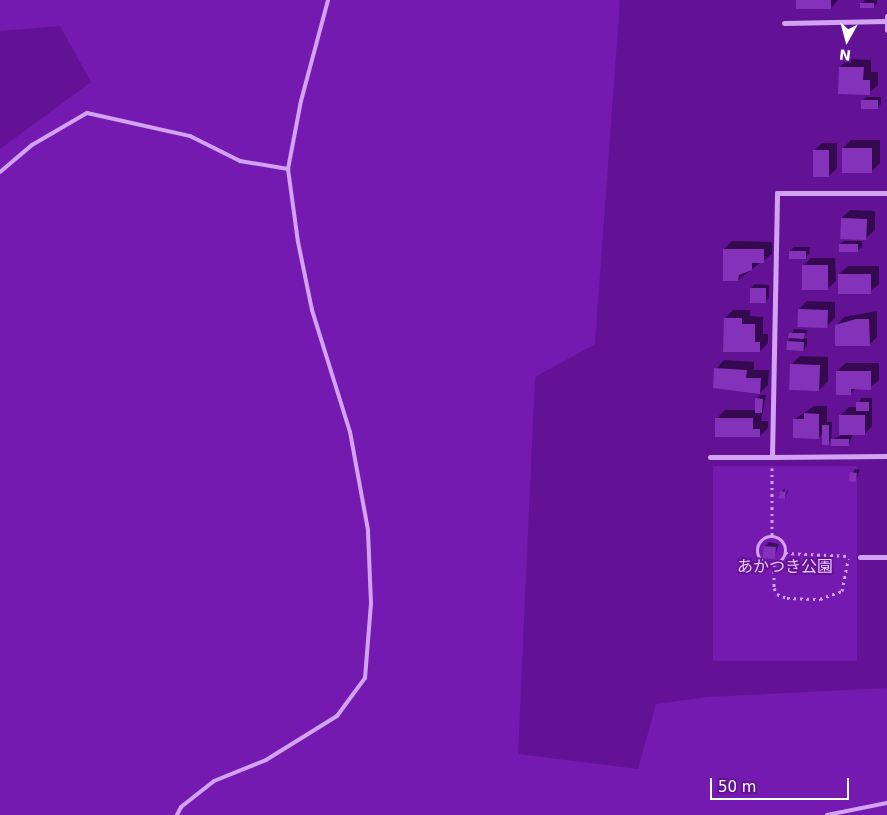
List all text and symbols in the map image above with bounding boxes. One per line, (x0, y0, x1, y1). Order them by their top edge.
north arrow (822, 15, 872, 65)
text: N (838, 46, 852, 64)
park label: あかつき公園 (737, 557, 833, 577)
scale bar (712, 768, 851, 800)
text: 50 m (718, 778, 756, 796)

